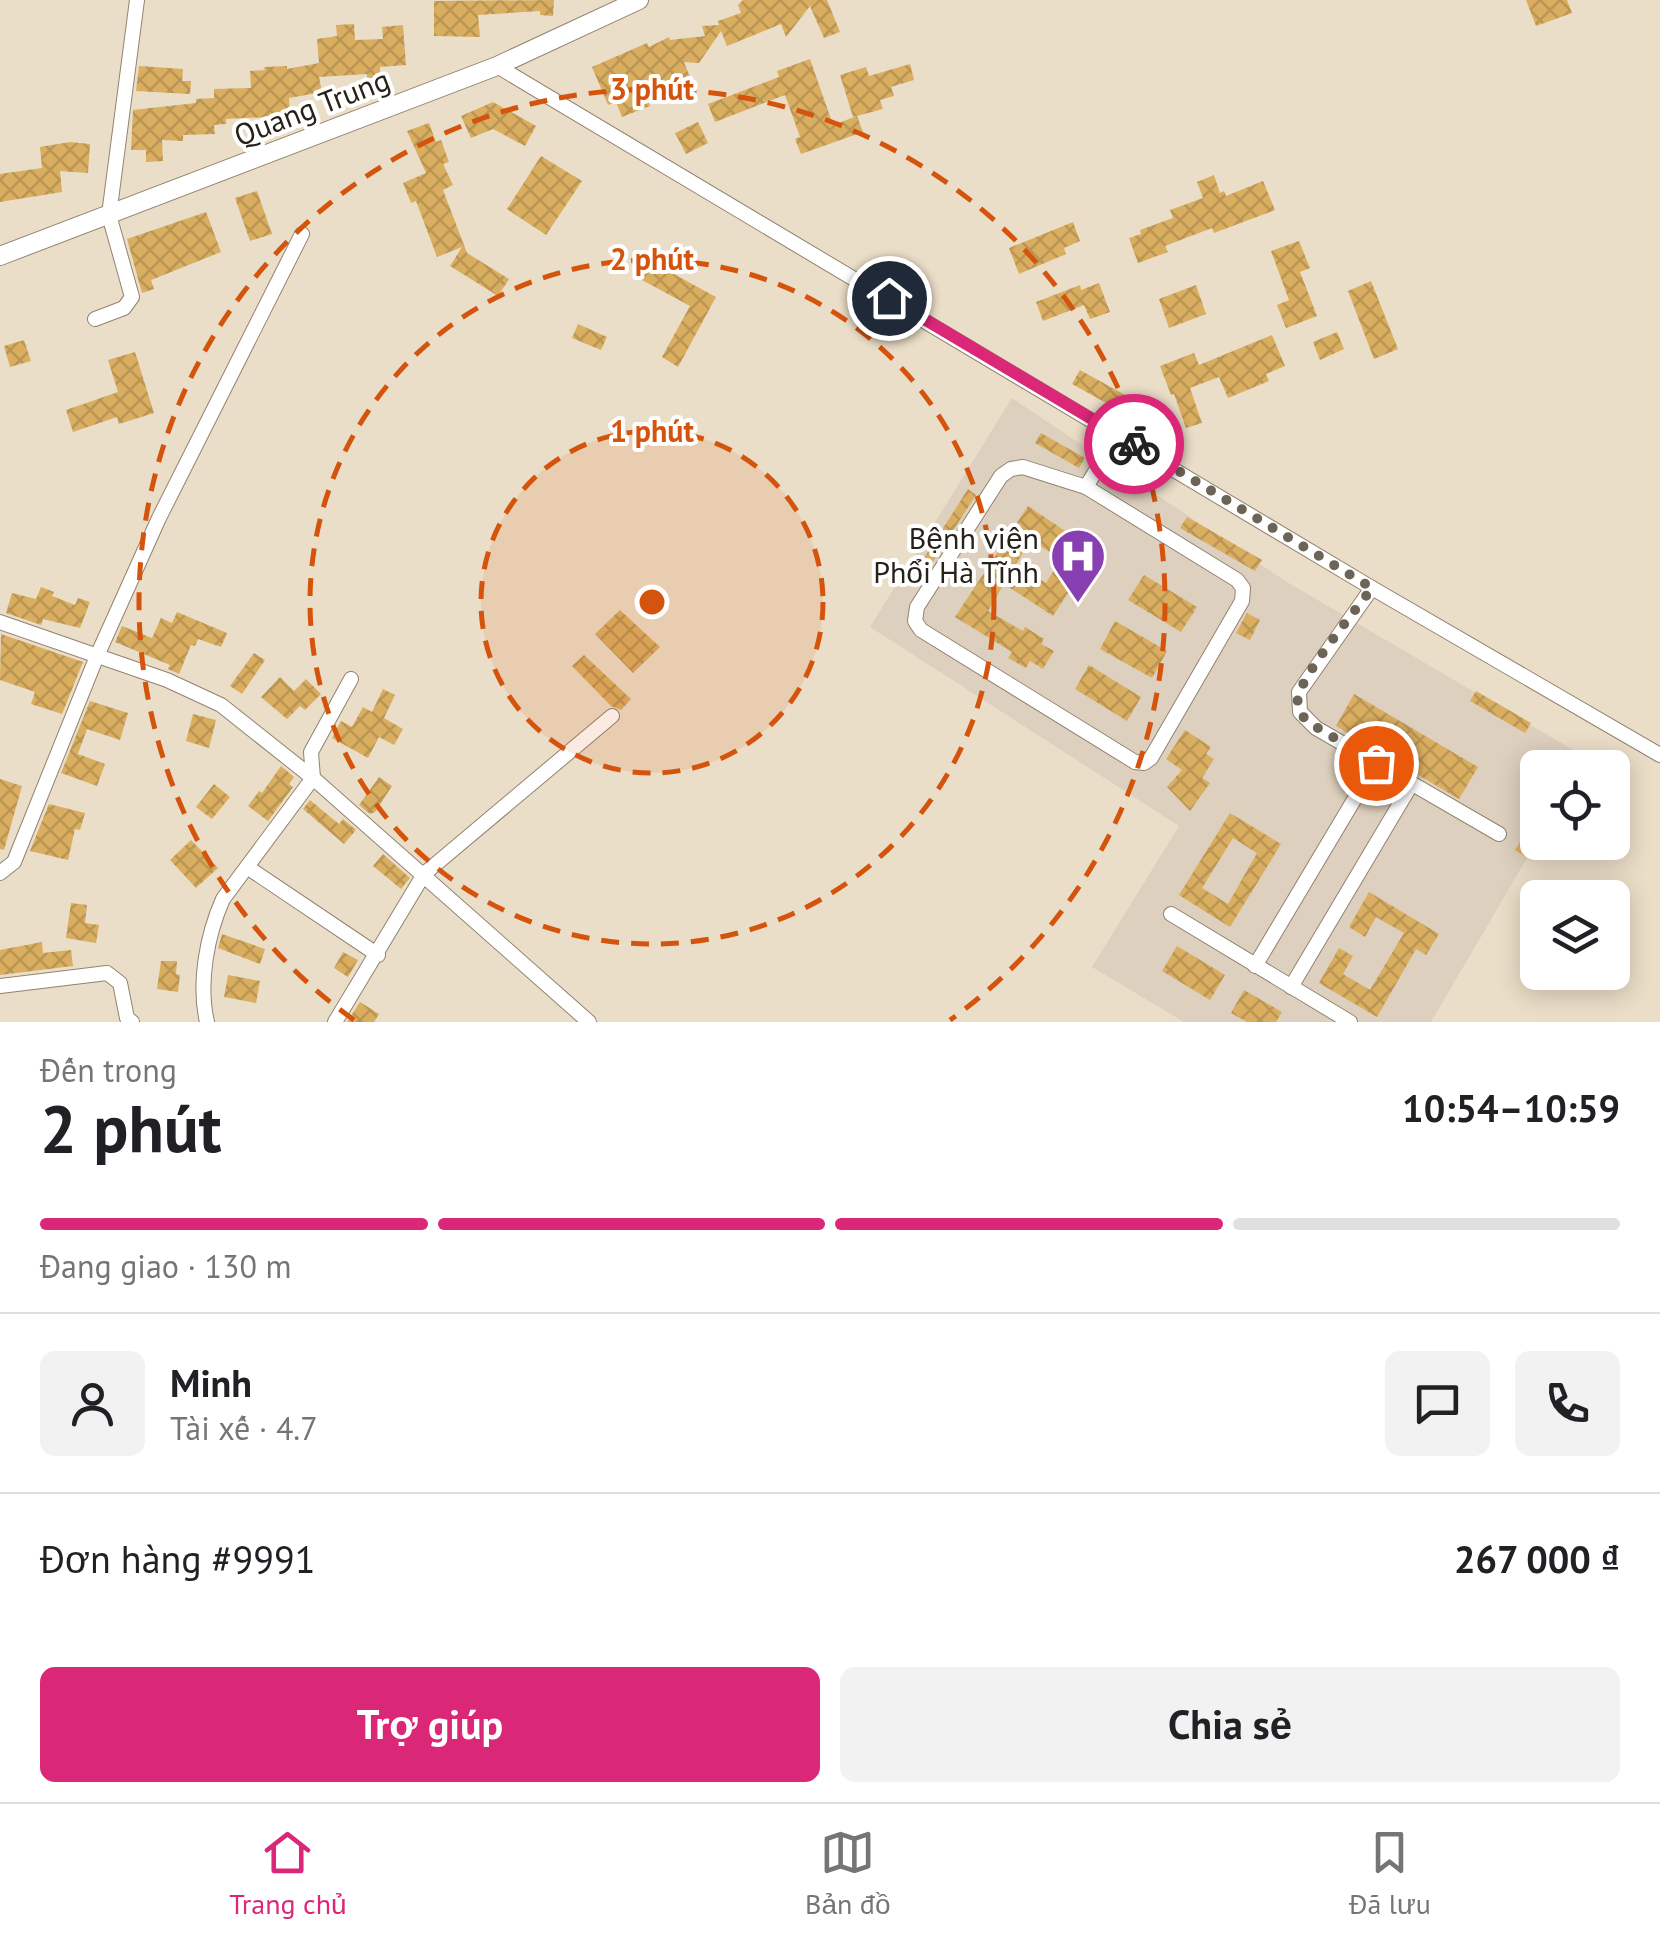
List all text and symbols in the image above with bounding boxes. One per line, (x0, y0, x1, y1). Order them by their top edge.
street label: Quang Trung (228, 59, 395, 154)
text: 3 phút (610, 69, 694, 108)
text: 2 phút (610, 239, 694, 278)
pin (847, 256, 932, 341)
icon: home (862, 271, 917, 326)
courier (1084, 394, 1184, 494)
text: 1 phút (610, 411, 694, 450)
icon: bike (1107, 417, 1162, 472)
place label: Bệnh viện Phổi Hà Tĩnh (873, 518, 1039, 591)
hospital icon: Bệnh viện Phổi Hà Tĩnh (1048, 526, 1108, 605)
centre of rings (634, 584, 670, 620)
pin (1334, 721, 1419, 806)
icon: bag (1349, 736, 1404, 791)
map controls (1520, 750, 1630, 990)
button: locate (1520, 750, 1630, 860)
button: layers (1520, 880, 1630, 990)
text: Đến trong (40, 1049, 177, 1091)
text: 10:54–10:59 (1402, 1083, 1620, 1132)
text: 2 phút (40, 1086, 221, 1170)
text: Đang giao · 130 m (40, 1245, 291, 1287)
button: person (40, 1351, 145, 1456)
button: chat (1385, 1351, 1490, 1456)
button: phone (1515, 1351, 1620, 1456)
text: Minh (170, 1358, 252, 1407)
text: Tài xế · 4.7 (170, 1407, 318, 1449)
text: Đơn hàng #9991 (40, 1534, 315, 1583)
text: 267 000 ₫ (1454, 1534, 1620, 1583)
button: Trợ giúp (40, 1667, 820, 1782)
button: Chia sẻ (840, 1667, 1620, 1782)
tab: Trang chủ (229, 1825, 347, 1922)
tab: Bản đồ (805, 1825, 890, 1922)
tab: Đã lưu (1349, 1825, 1431, 1922)

